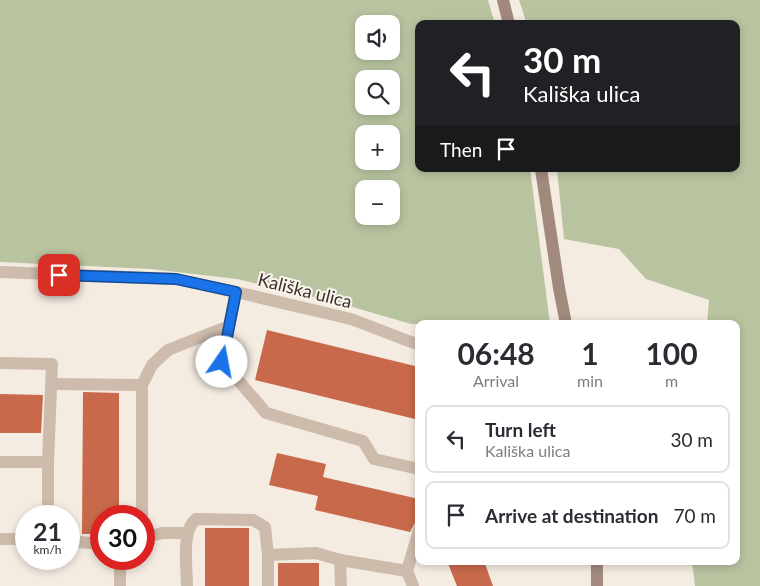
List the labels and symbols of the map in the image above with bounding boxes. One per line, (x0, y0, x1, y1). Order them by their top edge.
pin (38, 254, 80, 296)
street label: Kališka ulica (256, 268, 354, 312)
position arrow (195, 335, 247, 387)
speed limit sign: 30 (90, 505, 155, 570)

